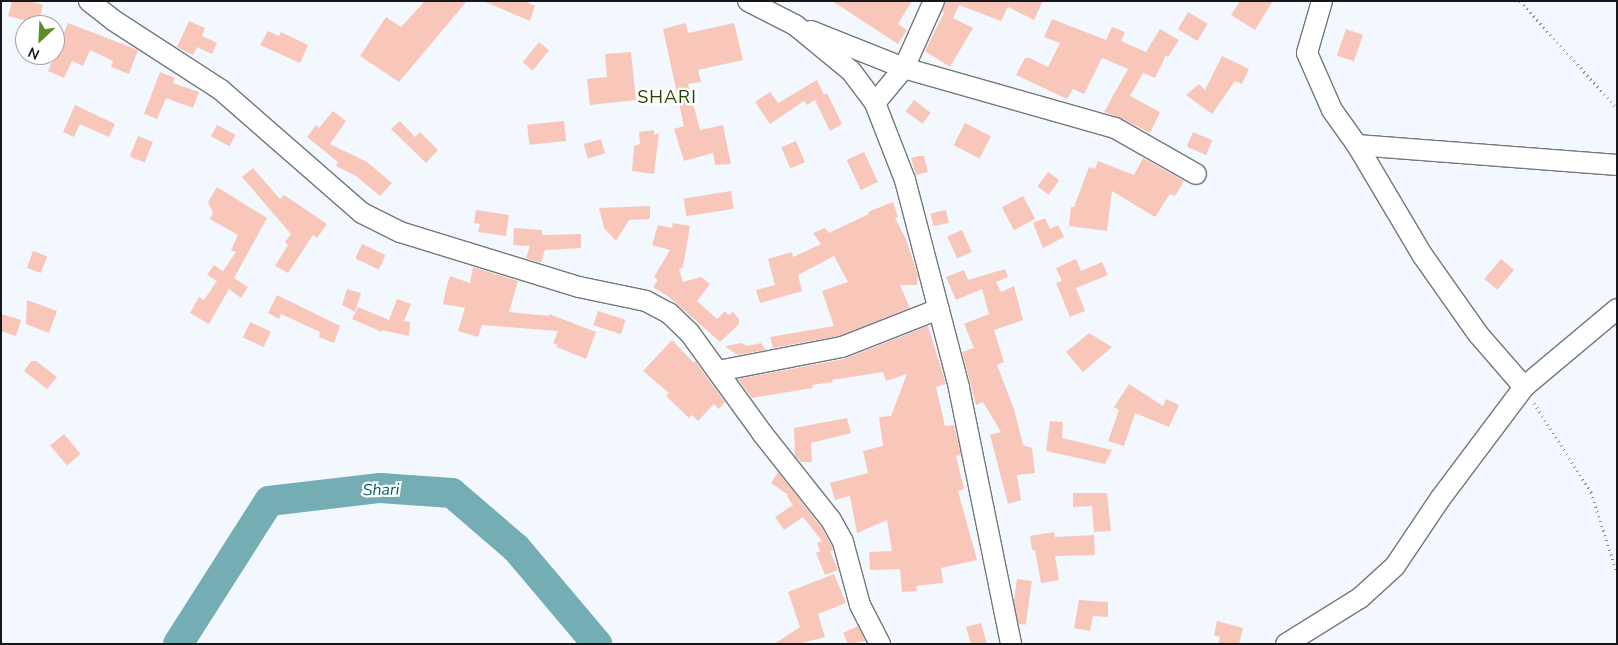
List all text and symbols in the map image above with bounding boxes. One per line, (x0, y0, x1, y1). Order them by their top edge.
north arrow (15, 15, 65, 65)
text: N (25, 42, 43, 64)
district label: SHARI (637, 86, 697, 108)
water label: Shari (362, 480, 400, 500)

